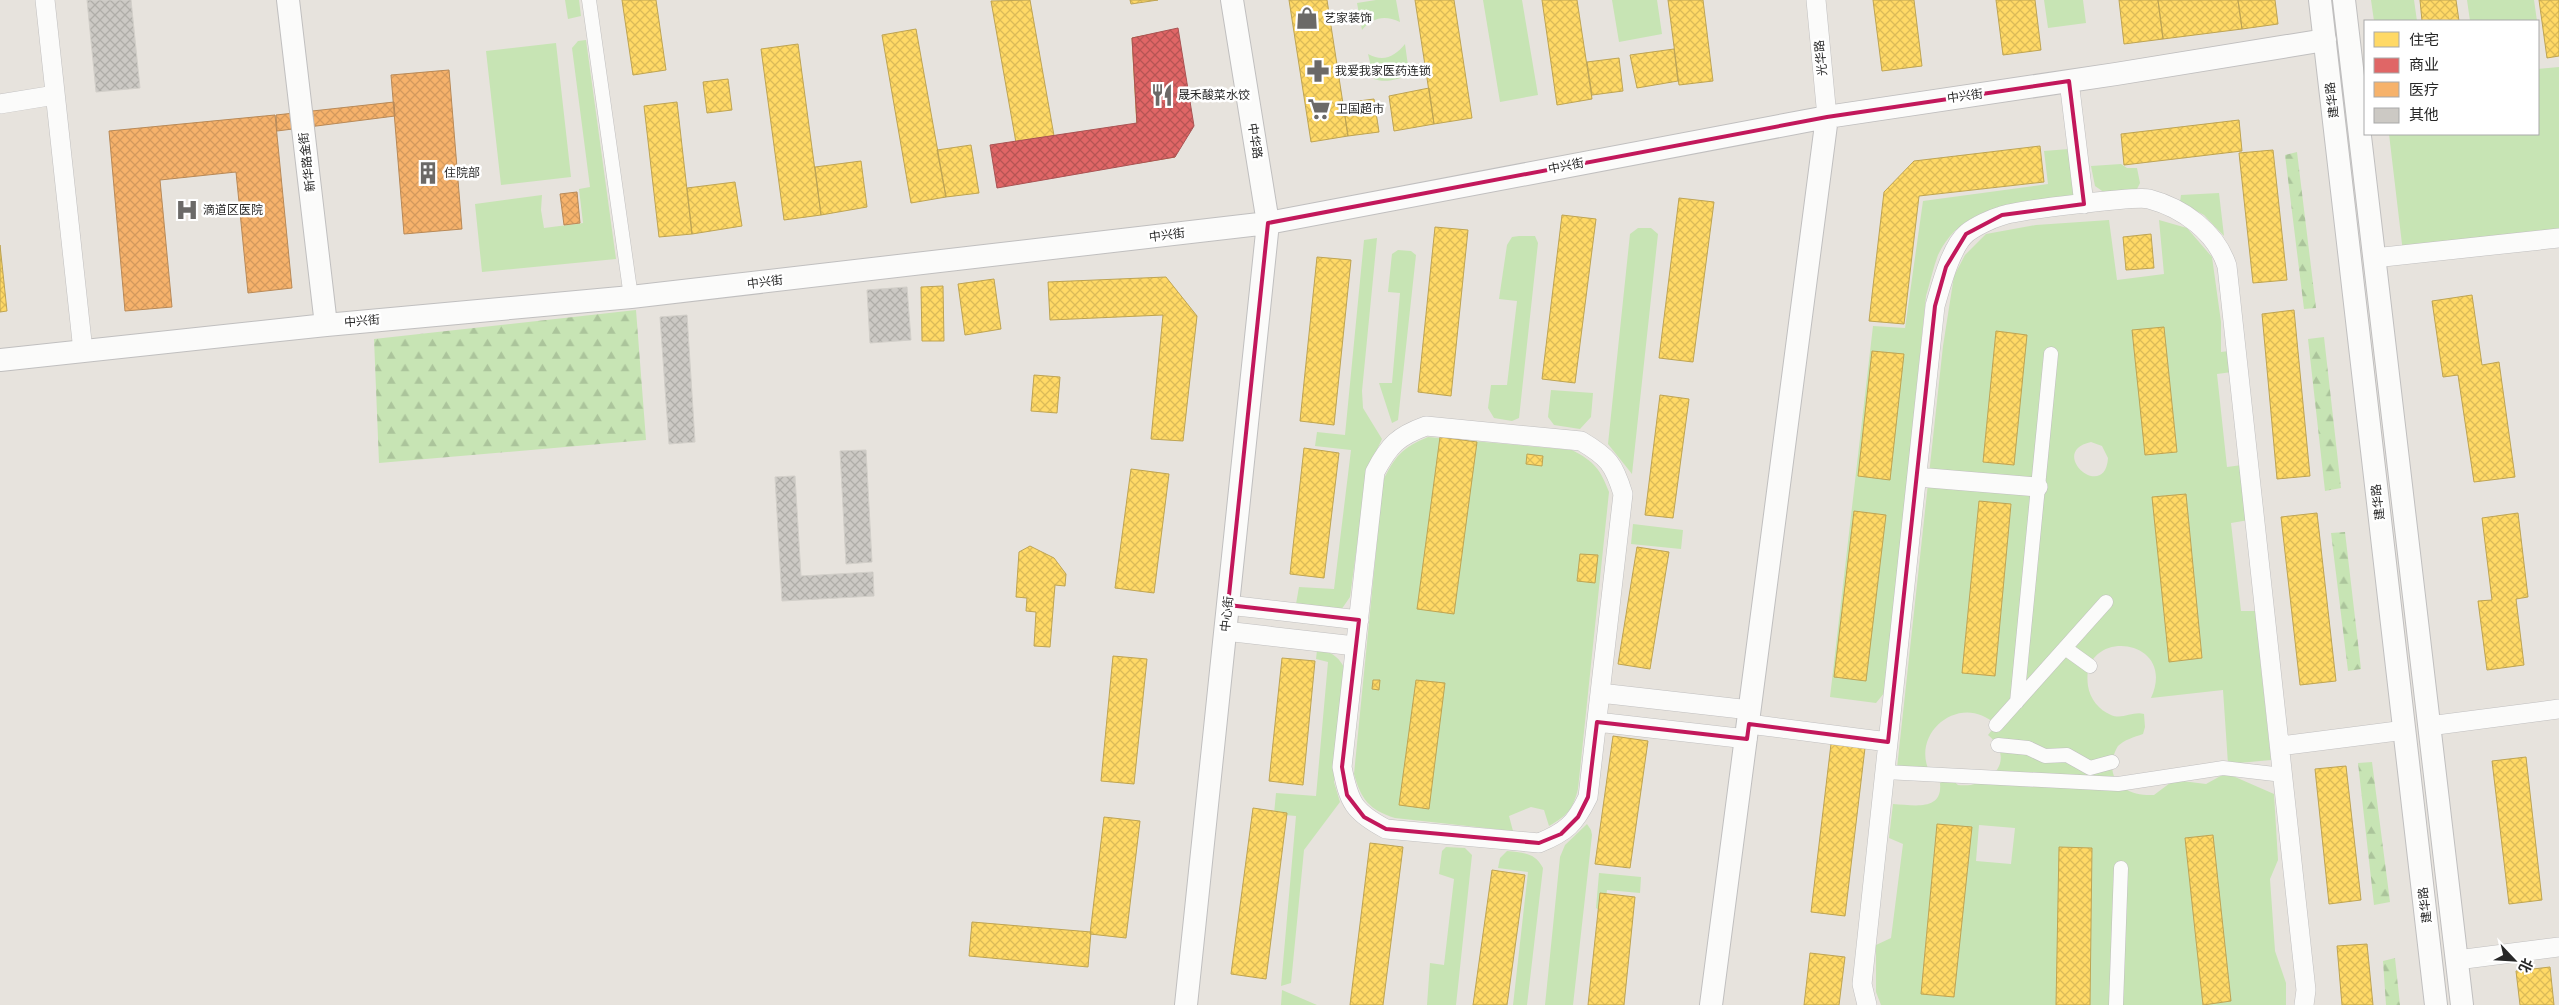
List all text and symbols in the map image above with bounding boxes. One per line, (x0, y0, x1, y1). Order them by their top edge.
shop icon: 艺家装饰 (1294, 5, 1320, 31)
place label: 艺家装饰 (1324, 11, 1372, 25)
legend (2364, 20, 2539, 135)
text: 住宅 (2409, 31, 2439, 48)
street label: 光华路 (1812, 39, 1830, 77)
text: 商业 (2409, 56, 2439, 73)
pharmacy icon: 我爱我家医药连锁 (1305, 58, 1331, 84)
place label: 我爱我家医药连锁 (1335, 64, 1431, 78)
street label: 建华路 (2323, 81, 2341, 119)
text: 医疗 (2409, 81, 2439, 98)
restaurant icon: 晟禾酸菜水饺 (1149, 82, 1175, 108)
street label: 中兴街 (1946, 87, 1984, 105)
place label: 晟禾酸菜水饺 (1178, 88, 1250, 102)
supermarket icon: 卫国超市 (1306, 96, 1332, 122)
place label: 卫国超市 (1336, 102, 1384, 116)
text: 其他 (2409, 106, 2439, 123)
street label: 中华路 (1245, 122, 1265, 160)
street label: 新华路金街 (296, 131, 318, 193)
street label: 中兴街 (1547, 156, 1585, 176)
building icon: 住院部 (415, 160, 441, 186)
place label: 住院部 (444, 166, 480, 180)
hospital icon: 滴道区医院 (174, 197, 200, 223)
place label: 滴道区医院 (203, 203, 263, 217)
street label: 中兴街 (1148, 226, 1186, 244)
street label: 中兴街 (746, 273, 784, 291)
street label: 中兴街 (343, 312, 381, 330)
street label: 建华路 (2369, 483, 2387, 521)
street label: 中心街 (1218, 595, 1236, 633)
street label: 建华路 (2416, 886, 2434, 924)
north arrow (2489, 935, 2539, 985)
text: 北 (2516, 956, 2536, 975)

